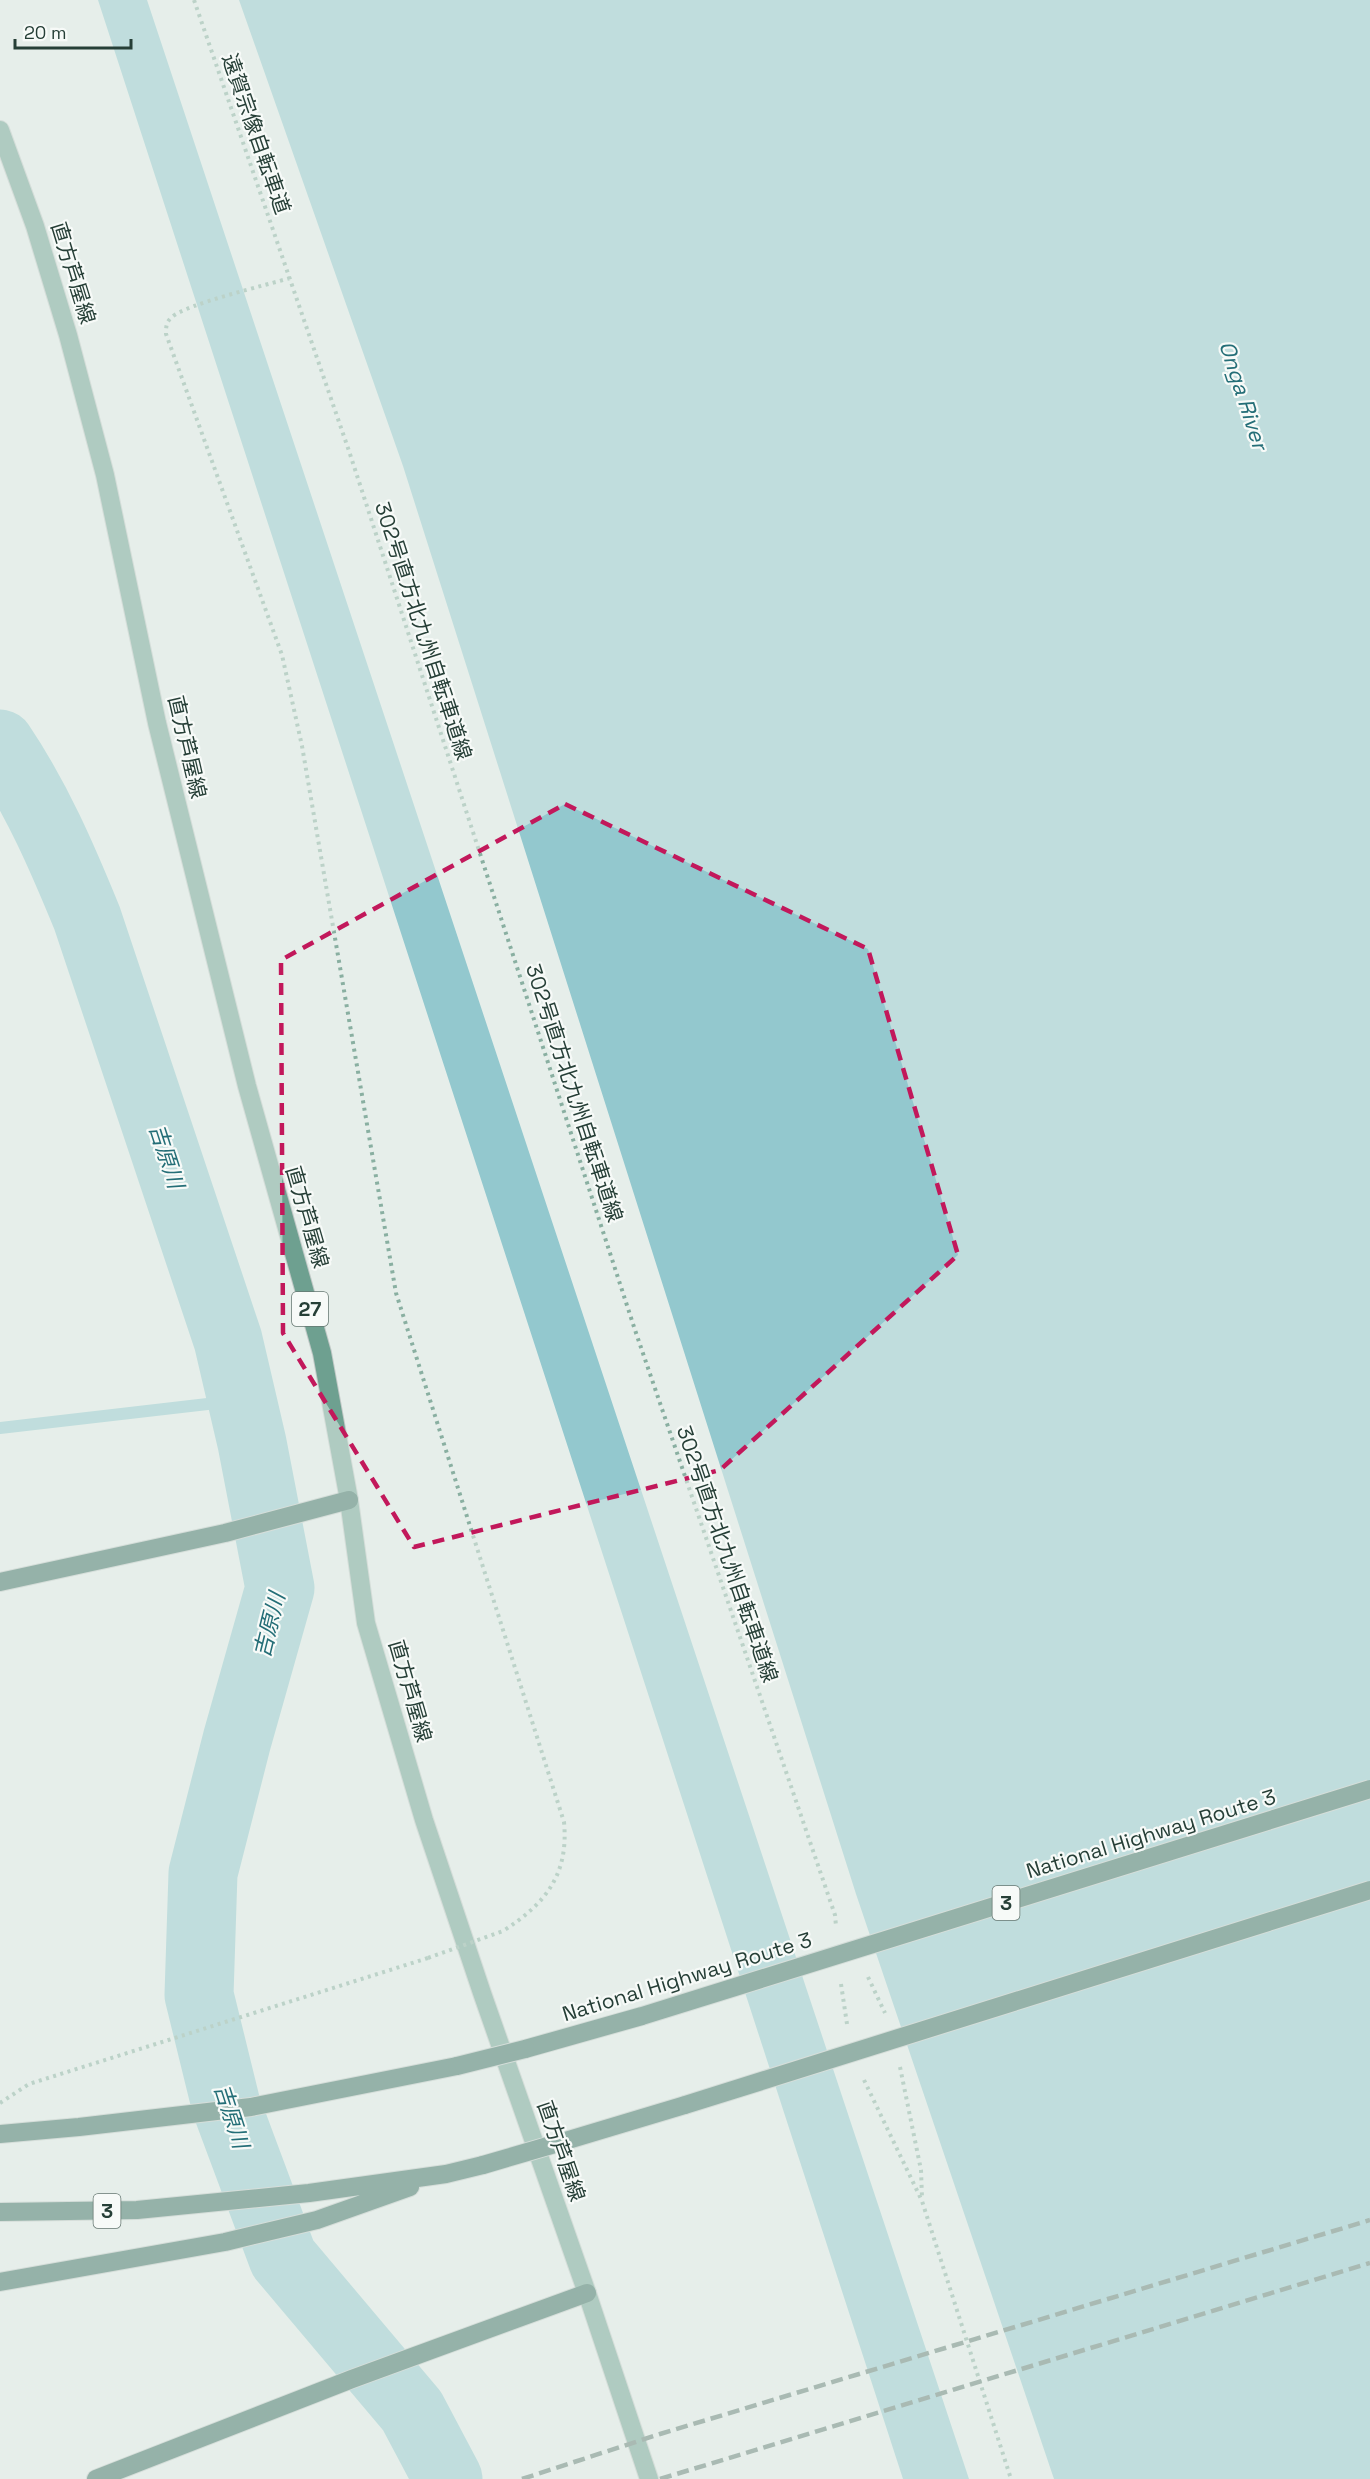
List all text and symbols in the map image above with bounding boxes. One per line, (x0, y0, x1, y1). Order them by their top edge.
scale bar (15, 12, 130, 50)
text: 20 m (24, 21, 67, 44)
street label: 遠賀宗像自転車道 (216, 50, 297, 218)
street label: 直方芦屋線 (45, 219, 102, 327)
water label: Onga River (1213, 337, 1276, 455)
street label: 302号直方北九州自転車道線 (369, 498, 478, 763)
street label: 直方芦屋線 (163, 693, 212, 801)
street label: 302号直方北九州自転車道線 (520, 960, 629, 1225)
water label: 吉原川 (143, 1120, 191, 1194)
street label: 直方芦屋線 (280, 1163, 335, 1271)
road number: 27 (292, 1292, 328, 1326)
street label: 302号直方北九州自転車道線 (671, 1422, 784, 1686)
water label: 吉原川 (247, 1588, 291, 1660)
street label: 直方芦屋線 (383, 1637, 438, 1745)
street label: National Highway Route 3 (1023, 1783, 1279, 1884)
road number: 3 (992, 1886, 1020, 1920)
street label: National Highway Route 3 (559, 1926, 815, 2027)
water label: 吉原川 (208, 2080, 256, 2154)
street label: 直方芦屋線 (532, 2097, 591, 2205)
road number: 3 (94, 2194, 120, 2228)

